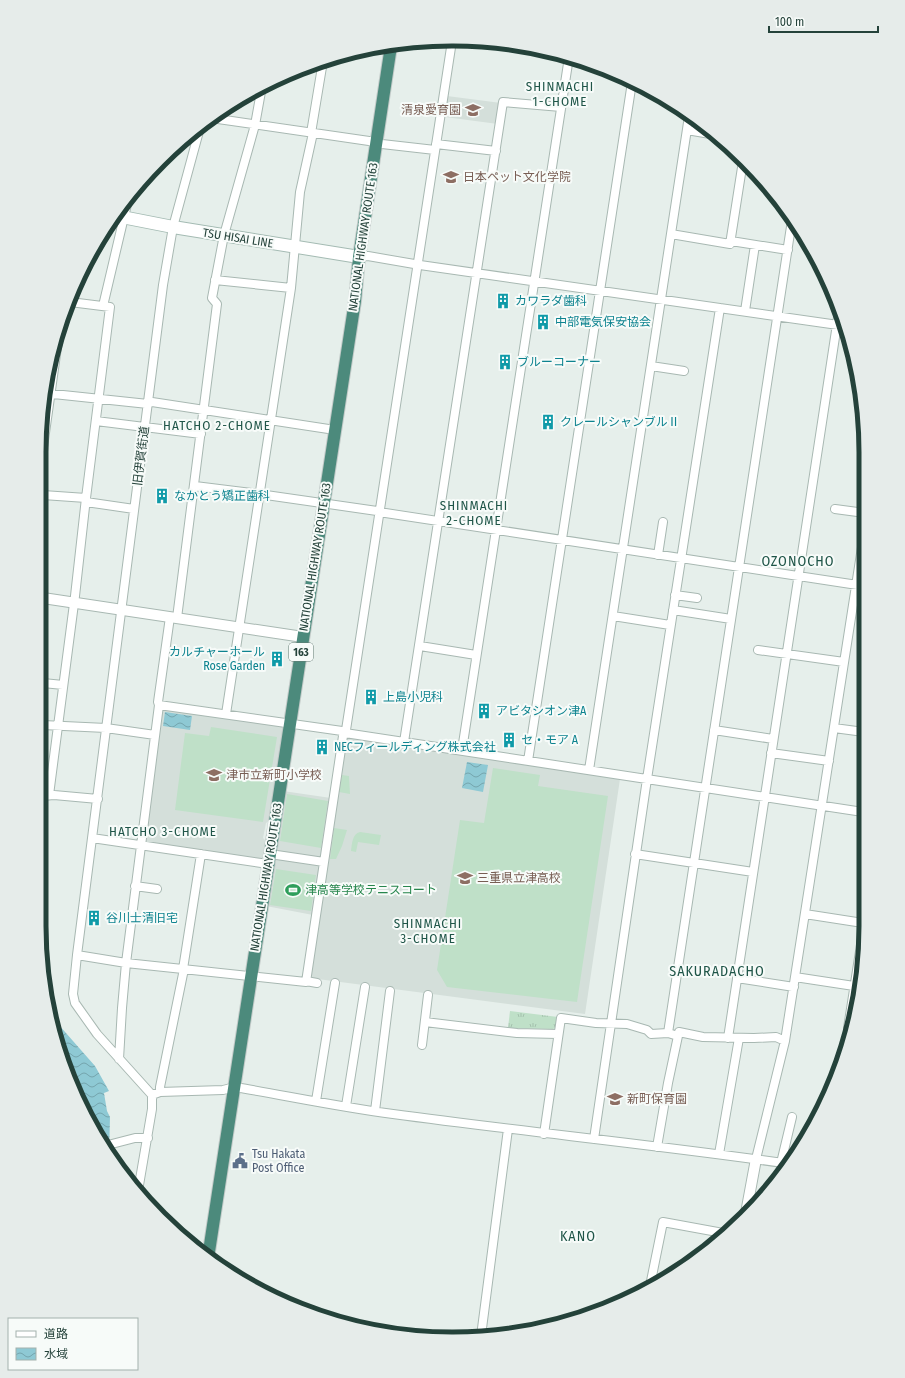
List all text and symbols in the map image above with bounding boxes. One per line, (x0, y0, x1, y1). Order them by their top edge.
scale bar (769, 8, 878, 34)
text: 100 m (775, 15, 804, 29)
district label: SHINMACHI 1-CHOME (526, 79, 594, 109)
school or university icon: 清泉愛育園 (464, 101, 482, 119)
place label: 清泉愛育園 (401, 103, 461, 117)
street label: NATIONAL HIGHWAY ROUTE 163 (346, 162, 380, 312)
school or university icon: 日本ペット文化学院 (442, 168, 460, 186)
place label: 日本ペット文化学院 (463, 170, 571, 184)
street label: TSU HISAI LINE (202, 226, 275, 251)
building icon: カワラダ歯科 (494, 292, 512, 310)
place label: カワラダ歯科 (515, 294, 587, 308)
building icon: 中部電気保安協会 (534, 313, 552, 331)
place label: 中部電気保安協会 (555, 315, 651, 329)
building icon: ブルーコーナー (496, 353, 514, 371)
place label: ブルーコーナー (517, 355, 601, 369)
building icon: クレールシャンブルⅡ (539, 413, 557, 431)
place label: クレールシャンブルⅡ (560, 415, 680, 429)
district label: HATCHO 2-CHOME (163, 418, 271, 433)
street label: 旧伊賀街道 (130, 425, 152, 487)
street label: NATIONAL HIGHWAY ROUTE 163 (296, 482, 334, 632)
building icon: なかとう矯正歯科 (153, 487, 171, 505)
place label: なかとう矯正歯科 (174, 489, 270, 503)
district label: SHINMACHI 2-CHOME (440, 498, 508, 528)
district label: OZONOCHO (761, 553, 835, 570)
road number: 163 (289, 643, 313, 661)
place label: カルチャーホール Rose Garden (169, 645, 265, 673)
building icon: カルチャーホール Rose Garden (268, 650, 286, 668)
building icon: 上島小児科 (362, 688, 380, 706)
place label: 上島小児科 (383, 690, 443, 704)
building icon: アビタシオン津A (475, 702, 493, 720)
place label: アビタシオン津A (496, 704, 587, 718)
building icon: セ・モア A (500, 731, 518, 749)
place label: セ・モア A (521, 733, 579, 747)
building icon: NECフィールディング株式会社 (313, 738, 331, 756)
place label: NECフィールディング株式会社 (334, 740, 496, 754)
school or university icon: 津市立新町小学校 (205, 766, 223, 784)
place label: 津市立新町小学校 (226, 768, 322, 782)
street label: NATIONAL HIGHWAY ROUTE 163 (247, 802, 285, 952)
district label: HATCHO 3-CHOME (109, 824, 217, 839)
school or university icon: 三重県立津高校 (456, 869, 474, 887)
place label: 三重県立津高校 (477, 871, 561, 885)
sports icon: 津高等学校テニスコート (284, 881, 302, 899)
place label: 津高等学校テニスコート (305, 883, 437, 897)
building icon: 谷川士清旧宅 (85, 909, 103, 927)
place label: 谷川士清旧宅 (106, 911, 178, 925)
district label: SHINMACHI 3-CHOME (394, 916, 462, 946)
district label: SAKURADACHO (669, 963, 765, 980)
school or university icon: 新町保育園 (606, 1090, 624, 1108)
place label: 新町保育園 (627, 1092, 687, 1106)
place label: Tsu Hakata Post Office (252, 1147, 305, 1175)
public building icon: Tsu Hakata Post Office (231, 1152, 249, 1170)
district label: KANO (560, 1228, 596, 1245)
legend (8, 1318, 138, 1370)
text: 道路 (44, 1327, 68, 1341)
text: 水域 (44, 1347, 68, 1361)

